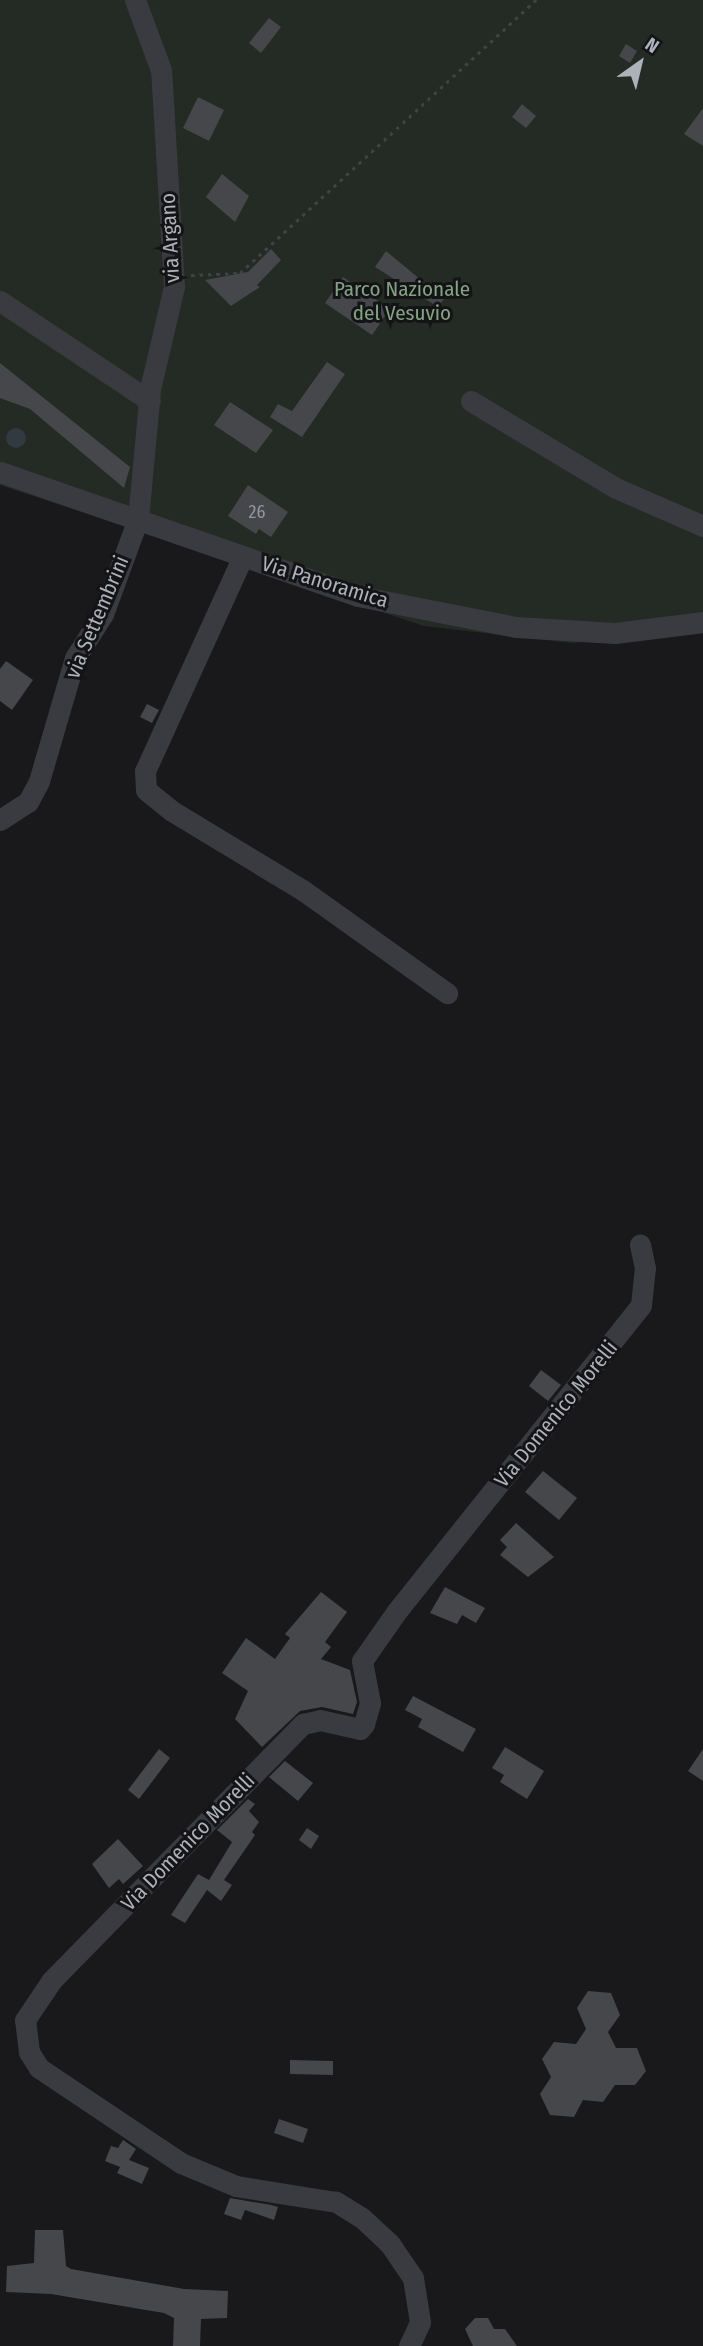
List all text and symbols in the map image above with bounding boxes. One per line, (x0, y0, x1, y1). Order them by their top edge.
north arrow (605, 28, 675, 98)
text: N (641, 32, 663, 58)
street label: via Argano (155, 192, 185, 284)
park label: Parco Nazionale del Vesuvio (334, 276, 470, 326)
house number: 26 (249, 501, 265, 523)
street label: Via Panoramica (259, 551, 391, 613)
street label: via Settembrini (60, 552, 134, 682)
street label: Via Domenico Morelli (489, 1336, 623, 1492)
street label: Via Domenico Morelli (116, 1768, 260, 1916)

